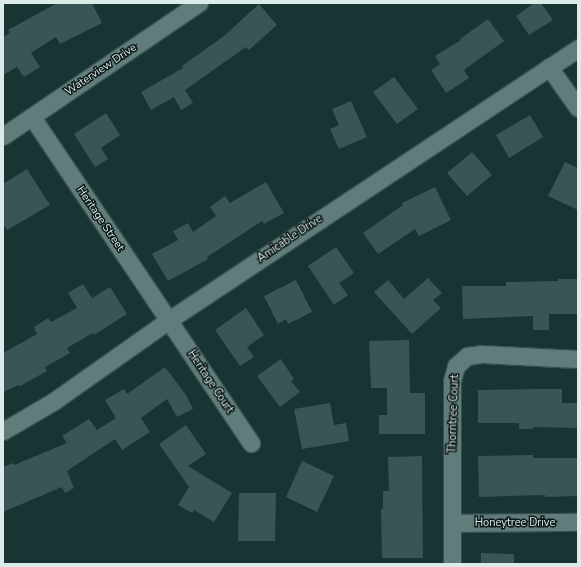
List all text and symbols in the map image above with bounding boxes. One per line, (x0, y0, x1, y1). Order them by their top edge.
street label: Waterview Drive (63, 41, 139, 99)
street label: Heritage Street (73, 184, 127, 254)
street label: Amicable Drive (255, 212, 325, 266)
street label: Heritage Court (184, 348, 236, 416)
street label: Thorntree Court (446, 374, 462, 454)
street label: Honeytree Drive (475, 516, 555, 530)

